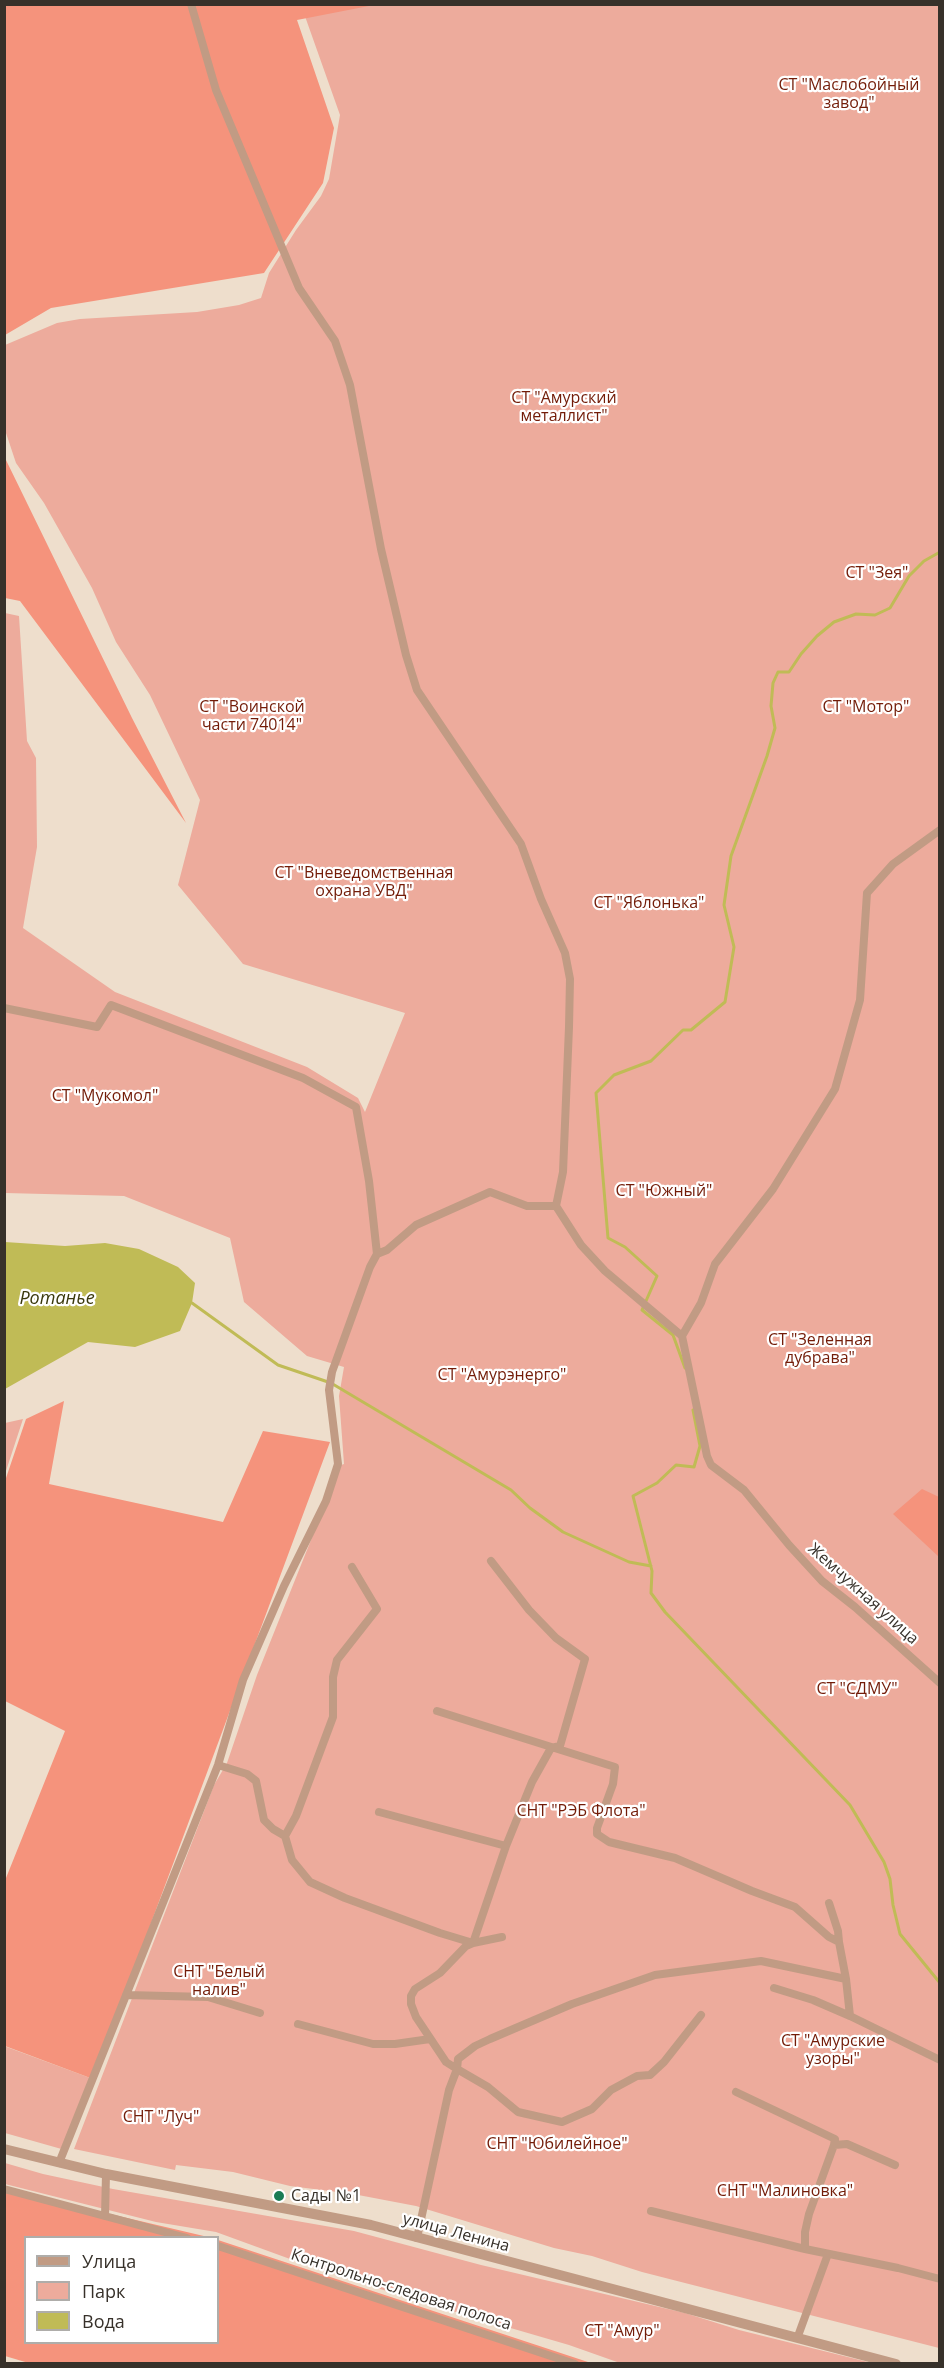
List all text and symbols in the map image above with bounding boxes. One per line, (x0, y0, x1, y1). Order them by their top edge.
park label: СТ "Маслобойный завод" (778, 75, 920, 113)
park label: СТ "Амурский металлист" (511, 388, 617, 426)
park label: СТ "Зея" (846, 563, 908, 583)
park label: СТ "Воинской части 74014" (199, 697, 305, 735)
park label: СТ "Мотор" (823, 697, 909, 717)
park label: СТ "Вневедомственная охрана УВД" (275, 863, 453, 901)
park label: СТ "Яблонька" (594, 893, 704, 913)
park label: СТ "Мукомол" (52, 1086, 158, 1106)
park label: СТ "Южный" (616, 1181, 712, 1201)
water label: Ротанье (19, 1288, 95, 1310)
park label: СТ "Зеленная дубрава" (768, 1330, 872, 1368)
park label: СТ "Амурэнерго" (438, 1365, 566, 1385)
street label: Жемчужная улица (804, 1539, 922, 1649)
park label: СТ "СДМУ" (816, 1679, 898, 1699)
park label: СНТ "РЭБ Флота" (516, 1801, 646, 1821)
park label: СНТ "Белый налив" (173, 1962, 265, 2000)
park label: СТ "Амурские узоры" (781, 2031, 885, 2069)
park label: СНТ "Луч" (123, 2107, 199, 2127)
park label: СНТ "Юбилейное" (486, 2134, 628, 2154)
park label: СНТ "Малиновка" (717, 2181, 853, 2201)
place label: Сады №1 (291, 2186, 361, 2206)
marker: Сады №1 (272, 2189, 286, 2203)
street label: улица Ленина (400, 2209, 512, 2257)
legend (24, 2236, 219, 2344)
street label: Контрольно-следовая полоса (288, 2245, 514, 2335)
text: Улица (82, 2249, 136, 2273)
text: Парк (82, 2279, 125, 2303)
text: Вода (82, 2309, 125, 2333)
park label: СТ "Амур" (584, 2321, 660, 2341)

